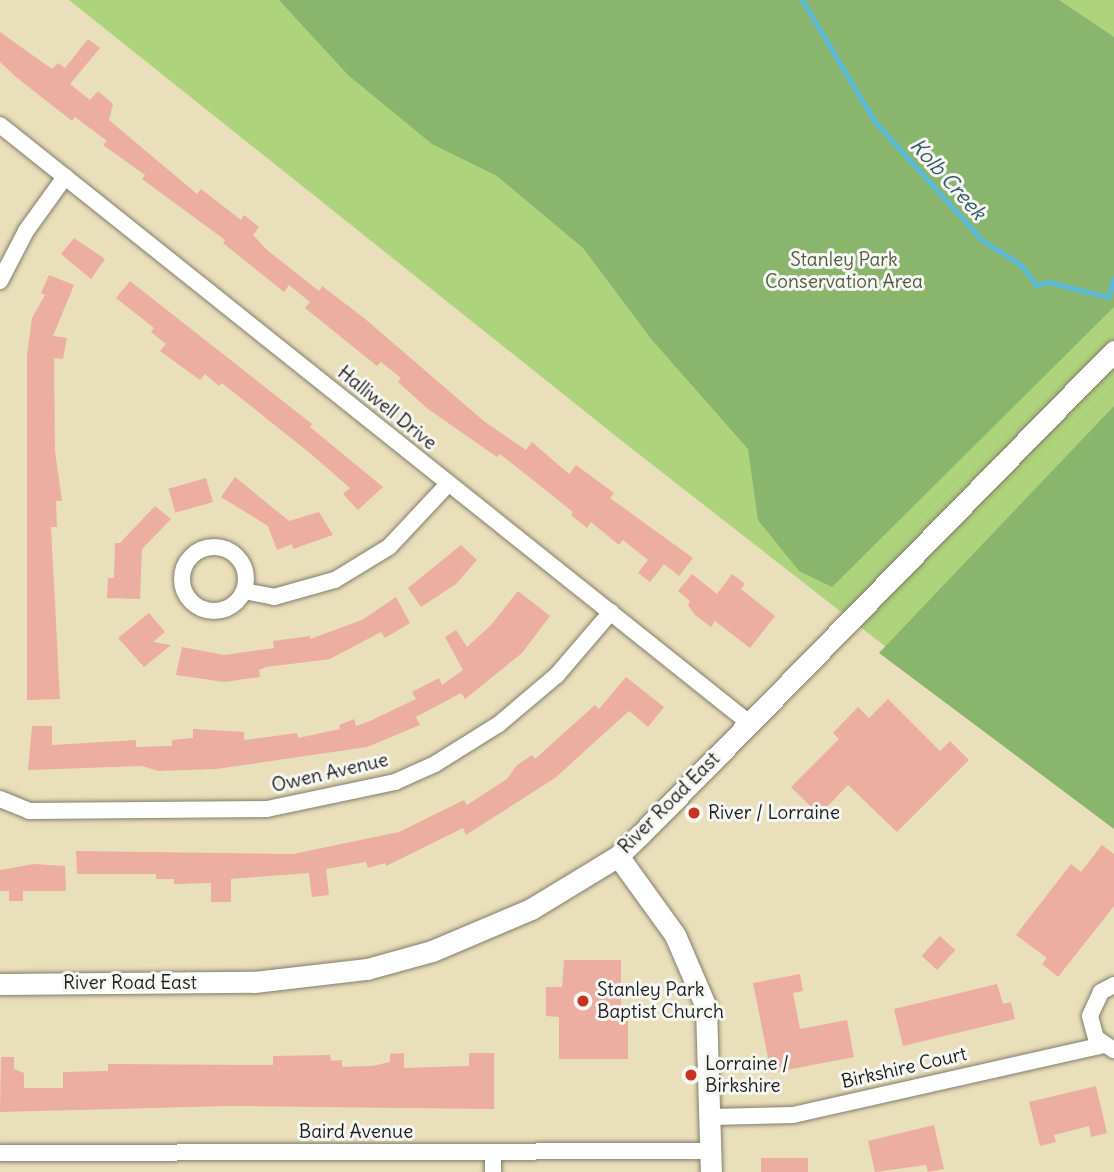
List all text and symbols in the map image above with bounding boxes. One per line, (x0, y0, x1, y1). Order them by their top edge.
water label: Kolb Creek (905, 133, 991, 225)
park label: Stanley Park Conservation Area (765, 249, 923, 293)
street label: Halliwell Drive (333, 361, 441, 455)
street label: Owen Avenue (269, 748, 391, 798)
street label: River Road East (614, 748, 724, 858)
place label: River / Lorraine (708, 802, 840, 824)
marker: River / Lorraine (686, 805, 702, 821)
street label: River Road East (63, 972, 197, 994)
place label: Stanley Park Baptist Church (597, 979, 724, 1023)
marker: Stanley Park Baptist Church (575, 993, 591, 1009)
street label: Birkshire Court (839, 1042, 969, 1094)
place label: Lorraine / Birkshire (705, 1053, 789, 1097)
marker: Lorraine / Birkshire (683, 1067, 699, 1083)
street label: Baird Avenue (299, 1121, 413, 1143)

